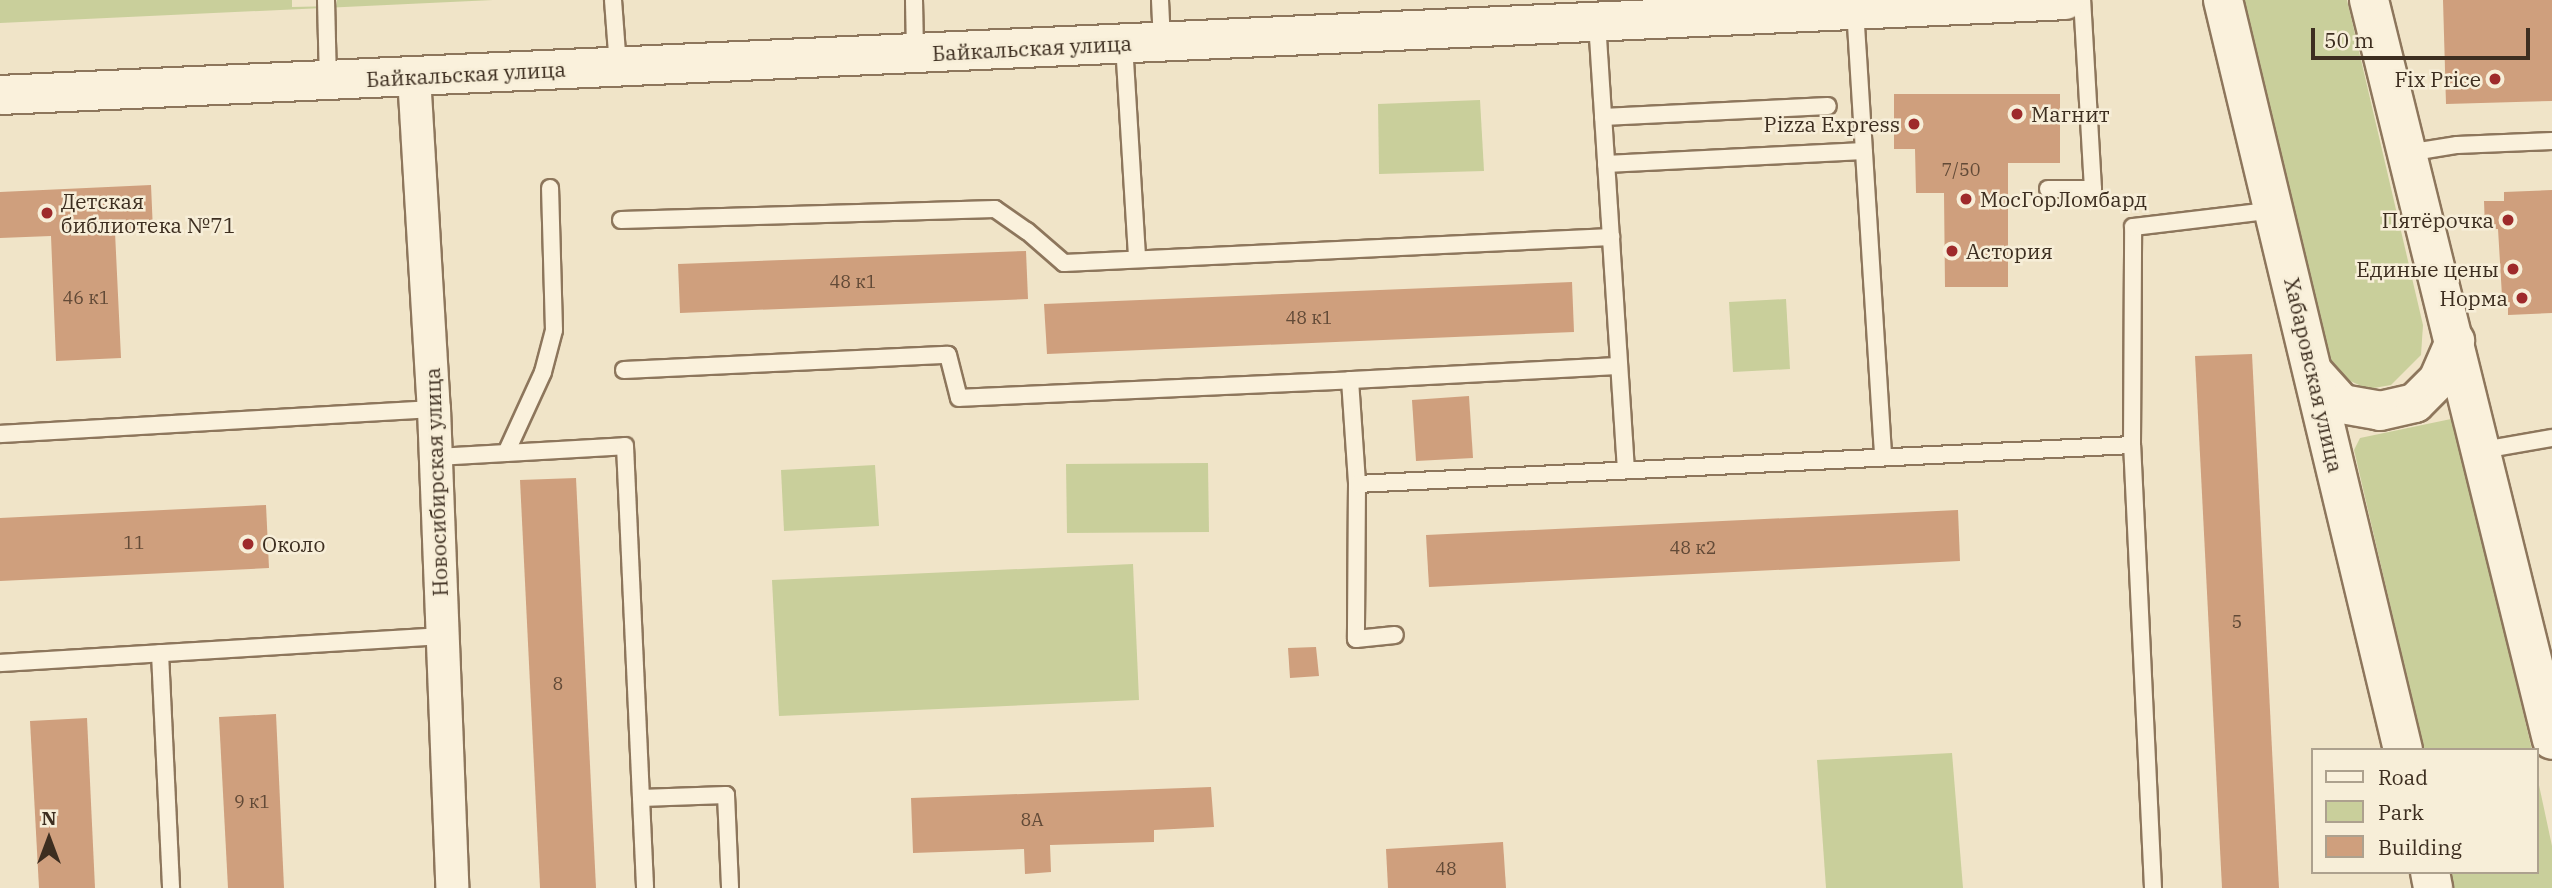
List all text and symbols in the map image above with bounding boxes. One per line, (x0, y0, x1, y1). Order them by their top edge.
scale bar (2314, 14, 2533, 58)
text: 50 m (2324, 26, 2374, 54)
street label: Байкальская улица (931, 30, 1133, 66)
street label: Байкальская улица (365, 56, 567, 92)
place label: Fix Price (2394, 66, 2481, 92)
marker: Fix Price (2487, 71, 2503, 87)
place label: Магнит (2031, 101, 2110, 127)
marker: Магнит (2009, 106, 2025, 122)
place label: Pizza Express (1764, 111, 1900, 137)
marker: Pizza Express (1906, 116, 1922, 132)
house number: 7/50 (1942, 159, 1980, 181)
place label: МосГорЛомбард (1980, 186, 2147, 212)
place label: Детская библиотека №71 (61, 188, 236, 238)
marker: МосГорЛомбард (1958, 191, 1974, 207)
marker: Детская библиотека №71 (39, 205, 55, 221)
place label: Пятёрочка (2382, 207, 2494, 233)
marker: Пятёрочка (2500, 212, 2516, 228)
place label: Астория (1966, 238, 2053, 264)
marker: Астория (1944, 243, 1960, 259)
place label: Единые цены (2356, 256, 2499, 282)
marker: Единые цены (2505, 261, 2521, 277)
house number: 48 к1 (829, 271, 877, 293)
street label: Хабаровская улица (2279, 275, 2349, 475)
place label: Норма (2439, 285, 2508, 311)
house number: 46 к1 (62, 287, 110, 309)
marker: Норма (2514, 290, 2530, 306)
house number: 48 к1 (1285, 307, 1333, 329)
street label: Новосибирская улица (419, 367, 453, 597)
place label: Около (262, 531, 325, 557)
house number: 11 (123, 532, 145, 554)
marker: Около (240, 536, 256, 552)
house number: 48 к2 (1669, 537, 1717, 559)
house number: 5 (2232, 611, 2242, 633)
house number: 8 (553, 673, 563, 695)
legend (2310, 748, 2538, 874)
text: Road (2378, 763, 2428, 791)
house number: 9 к1 (234, 791, 270, 813)
text: Park (2378, 798, 2424, 826)
north arrow (14, 804, 84, 874)
text: N (41, 806, 57, 830)
house number: 8А (1020, 809, 1044, 831)
text: Building (2378, 833, 2462, 861)
house number: 48 (1435, 858, 1457, 880)

